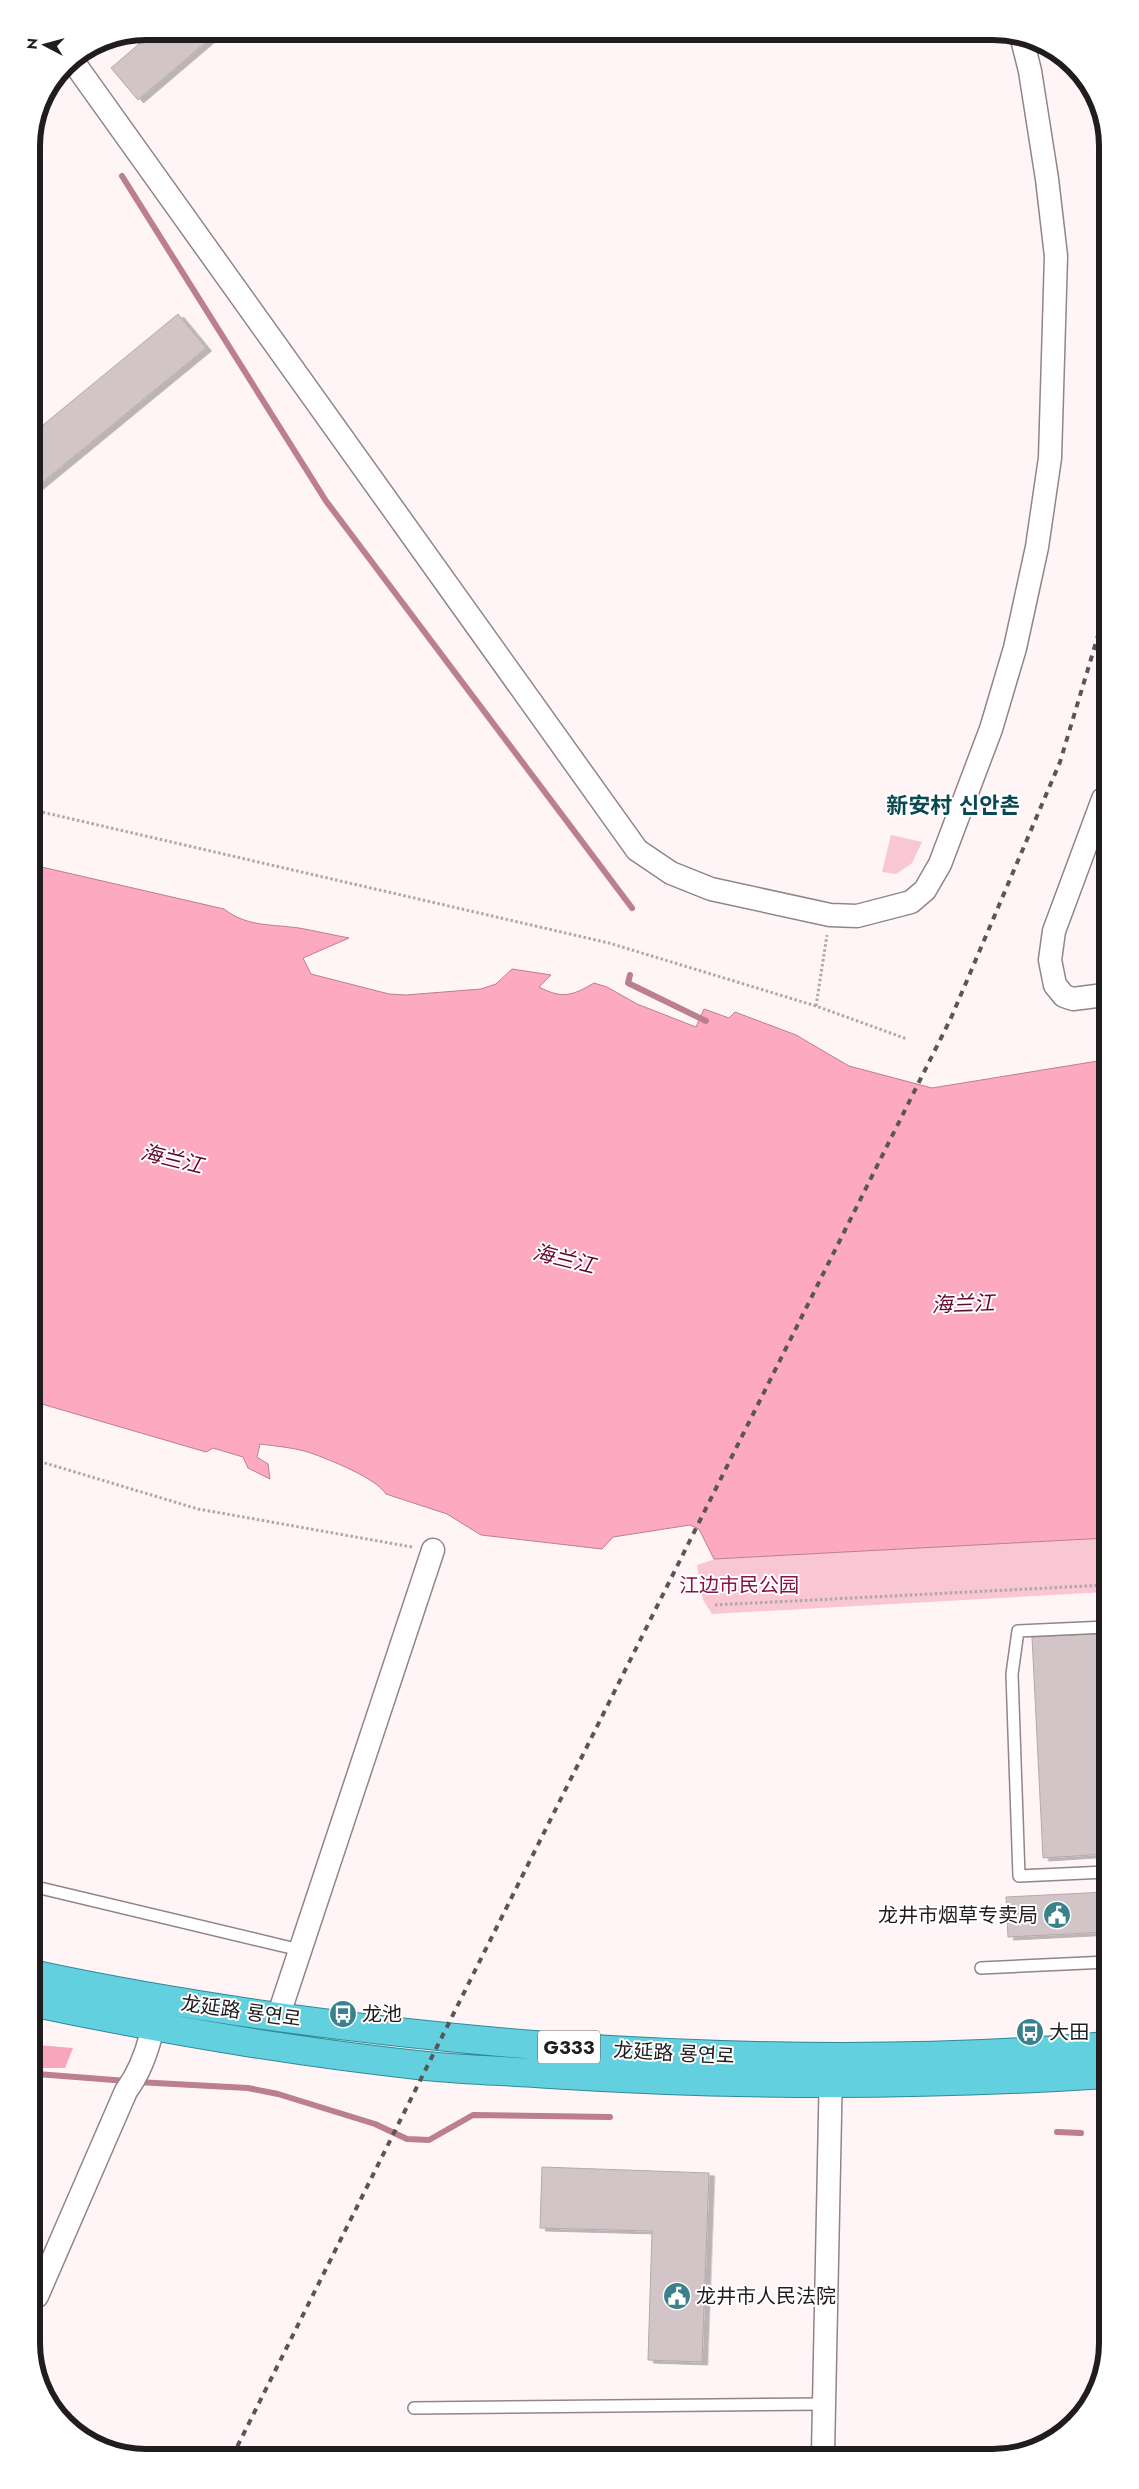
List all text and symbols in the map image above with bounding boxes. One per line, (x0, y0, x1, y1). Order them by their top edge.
north arrow (20, 20, 70, 70)
text: N (22, 37, 43, 50)
district label: 新安村 신안촌 (886, 789, 1020, 821)
water label: 海兰江 (138, 1137, 208, 1182)
water label: 海兰江 (530, 1237, 600, 1282)
water label: 海兰江 (931, 1288, 997, 1320)
park label: 江边市民公园 (679, 1571, 799, 1600)
public building icon: 龙井市烟草专卖局 (1042, 1900, 1072, 1930)
place label: 龙井市烟草专卖局 (878, 1901, 1038, 1930)
street label: 龙延路 룡연로 (179, 1989, 303, 2034)
bus stop icon: 龙池 (328, 1999, 358, 2029)
place label: 龙池 (362, 2000, 402, 2029)
bus stop icon: 大田 (1015, 2017, 1045, 2047)
place label: 大田 (1049, 2018, 1089, 2047)
road number: G333 (538, 2030, 600, 2064)
street label: 龙延路 룡연로 (613, 2036, 735, 2071)
public building icon: 龙井市人民法院 (662, 2281, 692, 2311)
place label: 龙井市人民法院 (696, 2282, 836, 2311)

